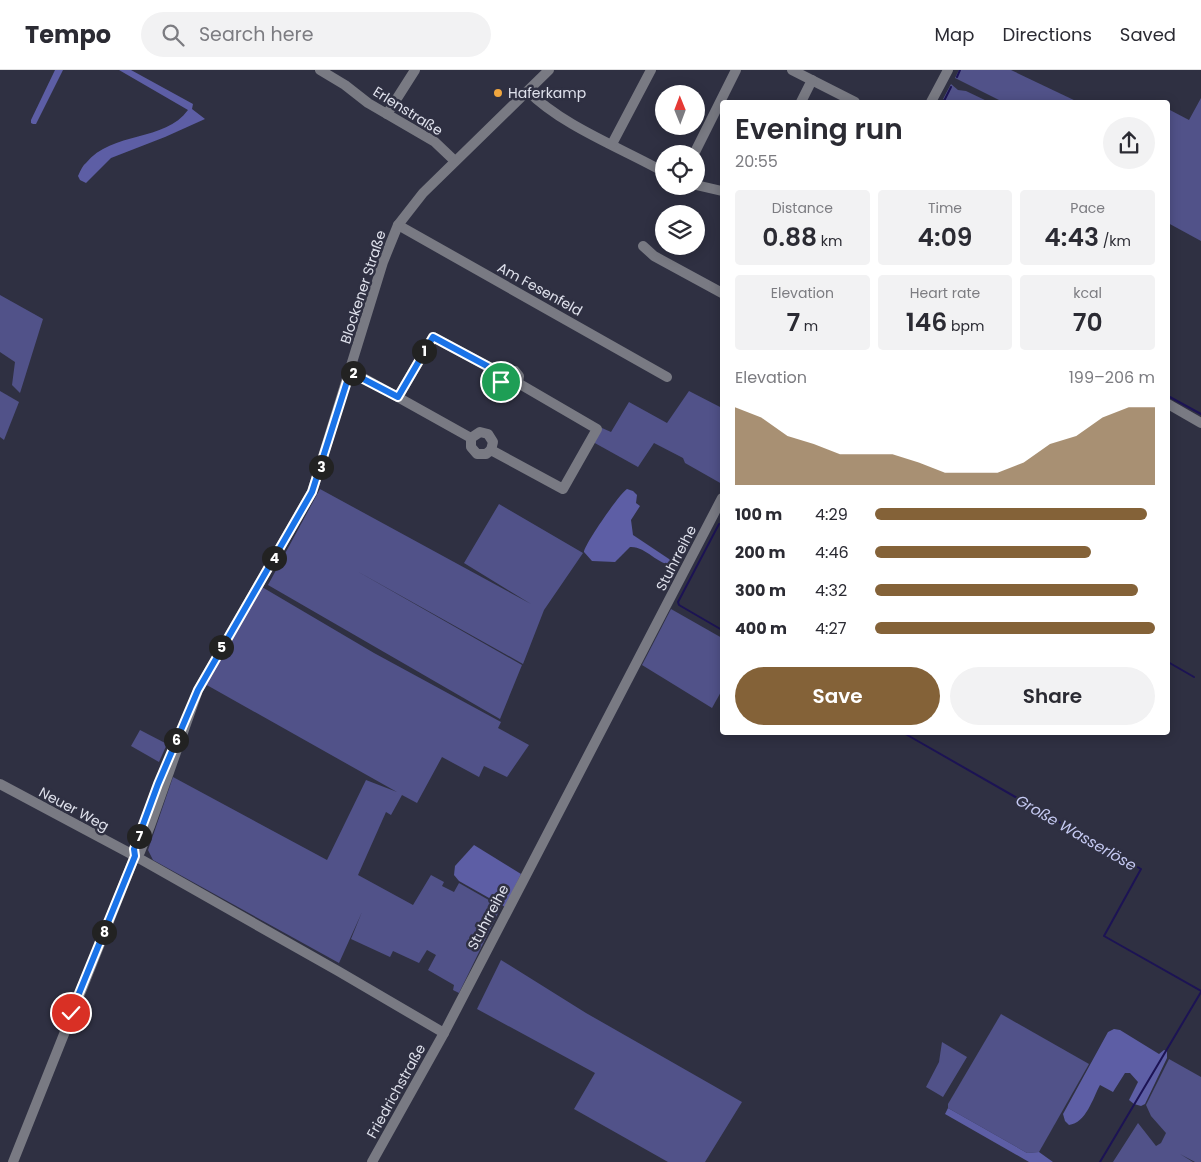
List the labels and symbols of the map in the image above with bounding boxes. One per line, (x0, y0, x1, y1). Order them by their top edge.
street label: Erlenstraße (369, 82, 447, 141)
place label: Haferkamp (508, 83, 586, 103)
north arrow (655, 85, 705, 135)
marker: Haferkamp (492, 87, 504, 99)
street label: Blockener Straße (335, 227, 391, 346)
street label: Am Fesenfeld (494, 257, 586, 321)
pin: 1 (412, 338, 436, 364)
pin: 2 (340, 360, 366, 386)
pin (480, 361, 522, 403)
pin: 3 (308, 454, 334, 480)
street label: Stuhrreihe (651, 521, 701, 594)
pin: 4 (262, 546, 286, 570)
pin: 5 (208, 634, 234, 660)
pin: 6 (164, 728, 188, 752)
street label: Neuer Weg (35, 782, 113, 836)
water label: Große Wasserlöse (1012, 789, 1141, 876)
pin: 7 (126, 824, 152, 848)
street label: Stuhrreihe (462, 880, 514, 953)
pin: 8 (92, 920, 116, 944)
pin (50, 992, 92, 1034)
street label: Friedrichstraße (362, 1040, 430, 1142)

